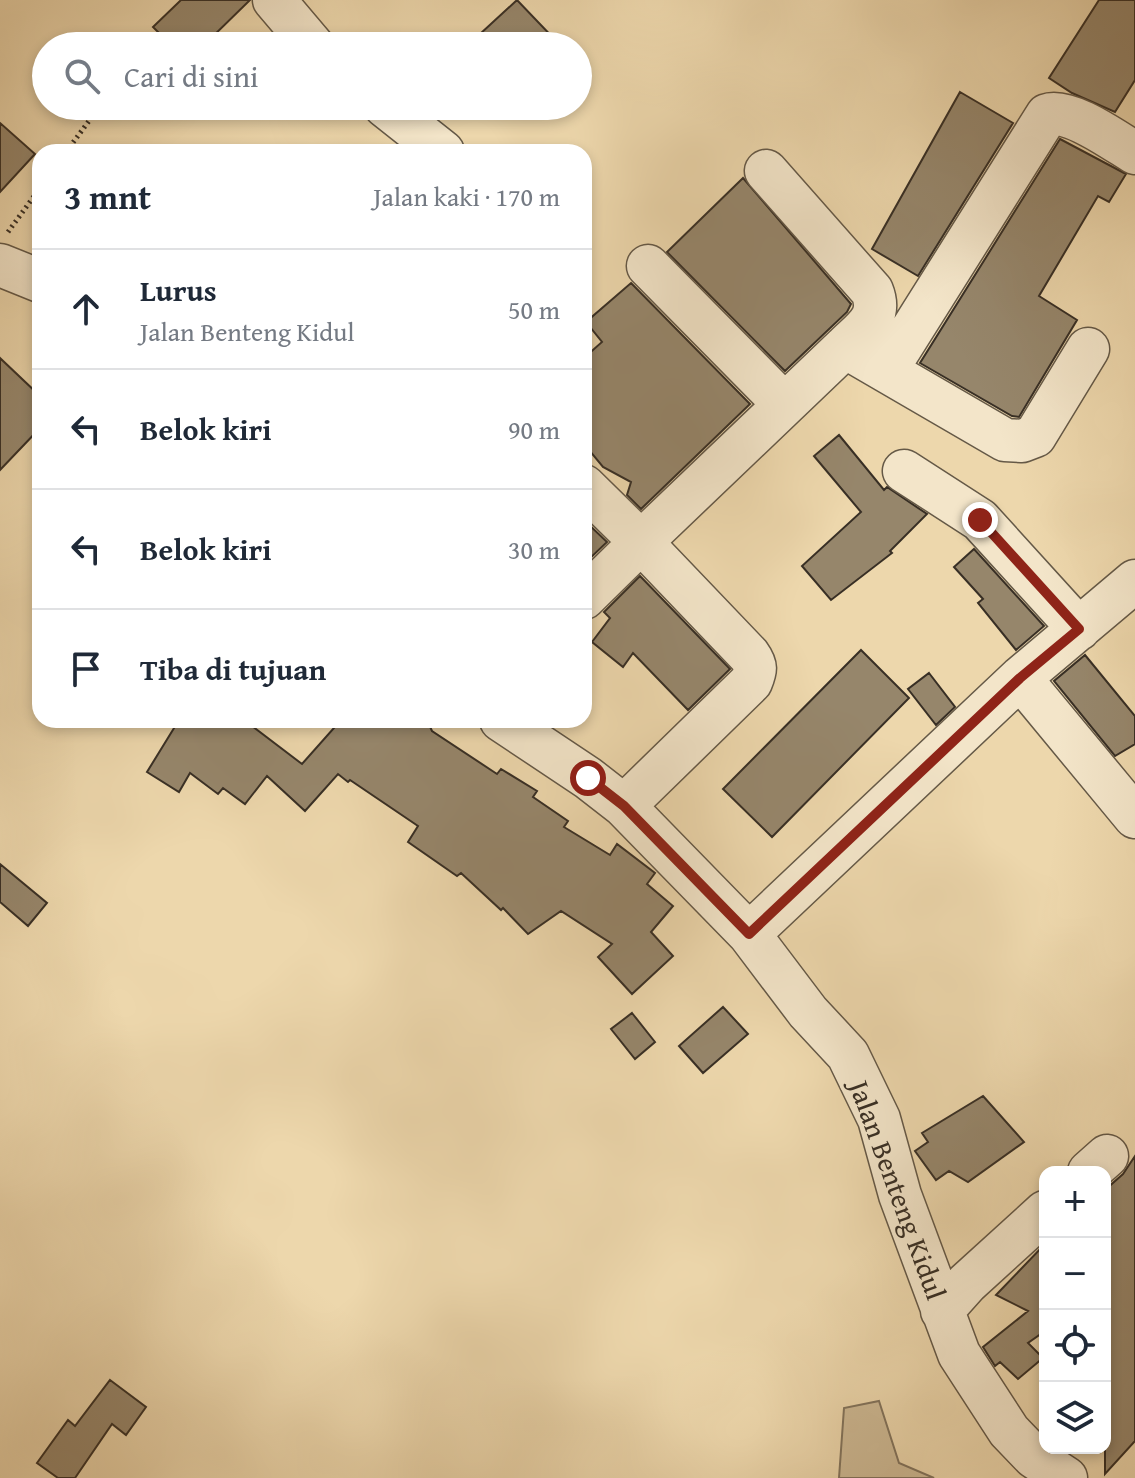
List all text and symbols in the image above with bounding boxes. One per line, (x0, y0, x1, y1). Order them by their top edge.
search box (32, 32, 592, 120)
icon: search (60, 54, 104, 98)
text: Cari di sini (124, 54, 259, 98)
text: 3 mnt (64, 172, 151, 221)
text: Jalan kaki · 170 m (373, 177, 560, 216)
text: Lurus (140, 268, 217, 312)
icon: ahead (64, 287, 108, 331)
text: 50 m (508, 290, 560, 329)
text: Jalan Benteng Kidul (140, 312, 355, 351)
icon: left (64, 407, 108, 451)
text: Belok kiri (140, 407, 272, 451)
text: 90 m (508, 410, 560, 449)
route end (962, 502, 998, 538)
icon: left (64, 527, 108, 571)
text: Belok kiri (140, 527, 272, 571)
text: 30 m (508, 530, 560, 569)
icon: arrive (64, 647, 108, 691)
text: Tiba di tujuan (140, 647, 326, 691)
route start (570, 760, 606, 796)
street label: Jalan Benteng Kidul (839, 1071, 957, 1306)
map controls (1039, 1166, 1111, 1454)
button: + (1039, 1166, 1111, 1238)
button: − (1039, 1238, 1111, 1310)
button: locate (1039, 1310, 1111, 1382)
button: layers (1039, 1382, 1111, 1454)

